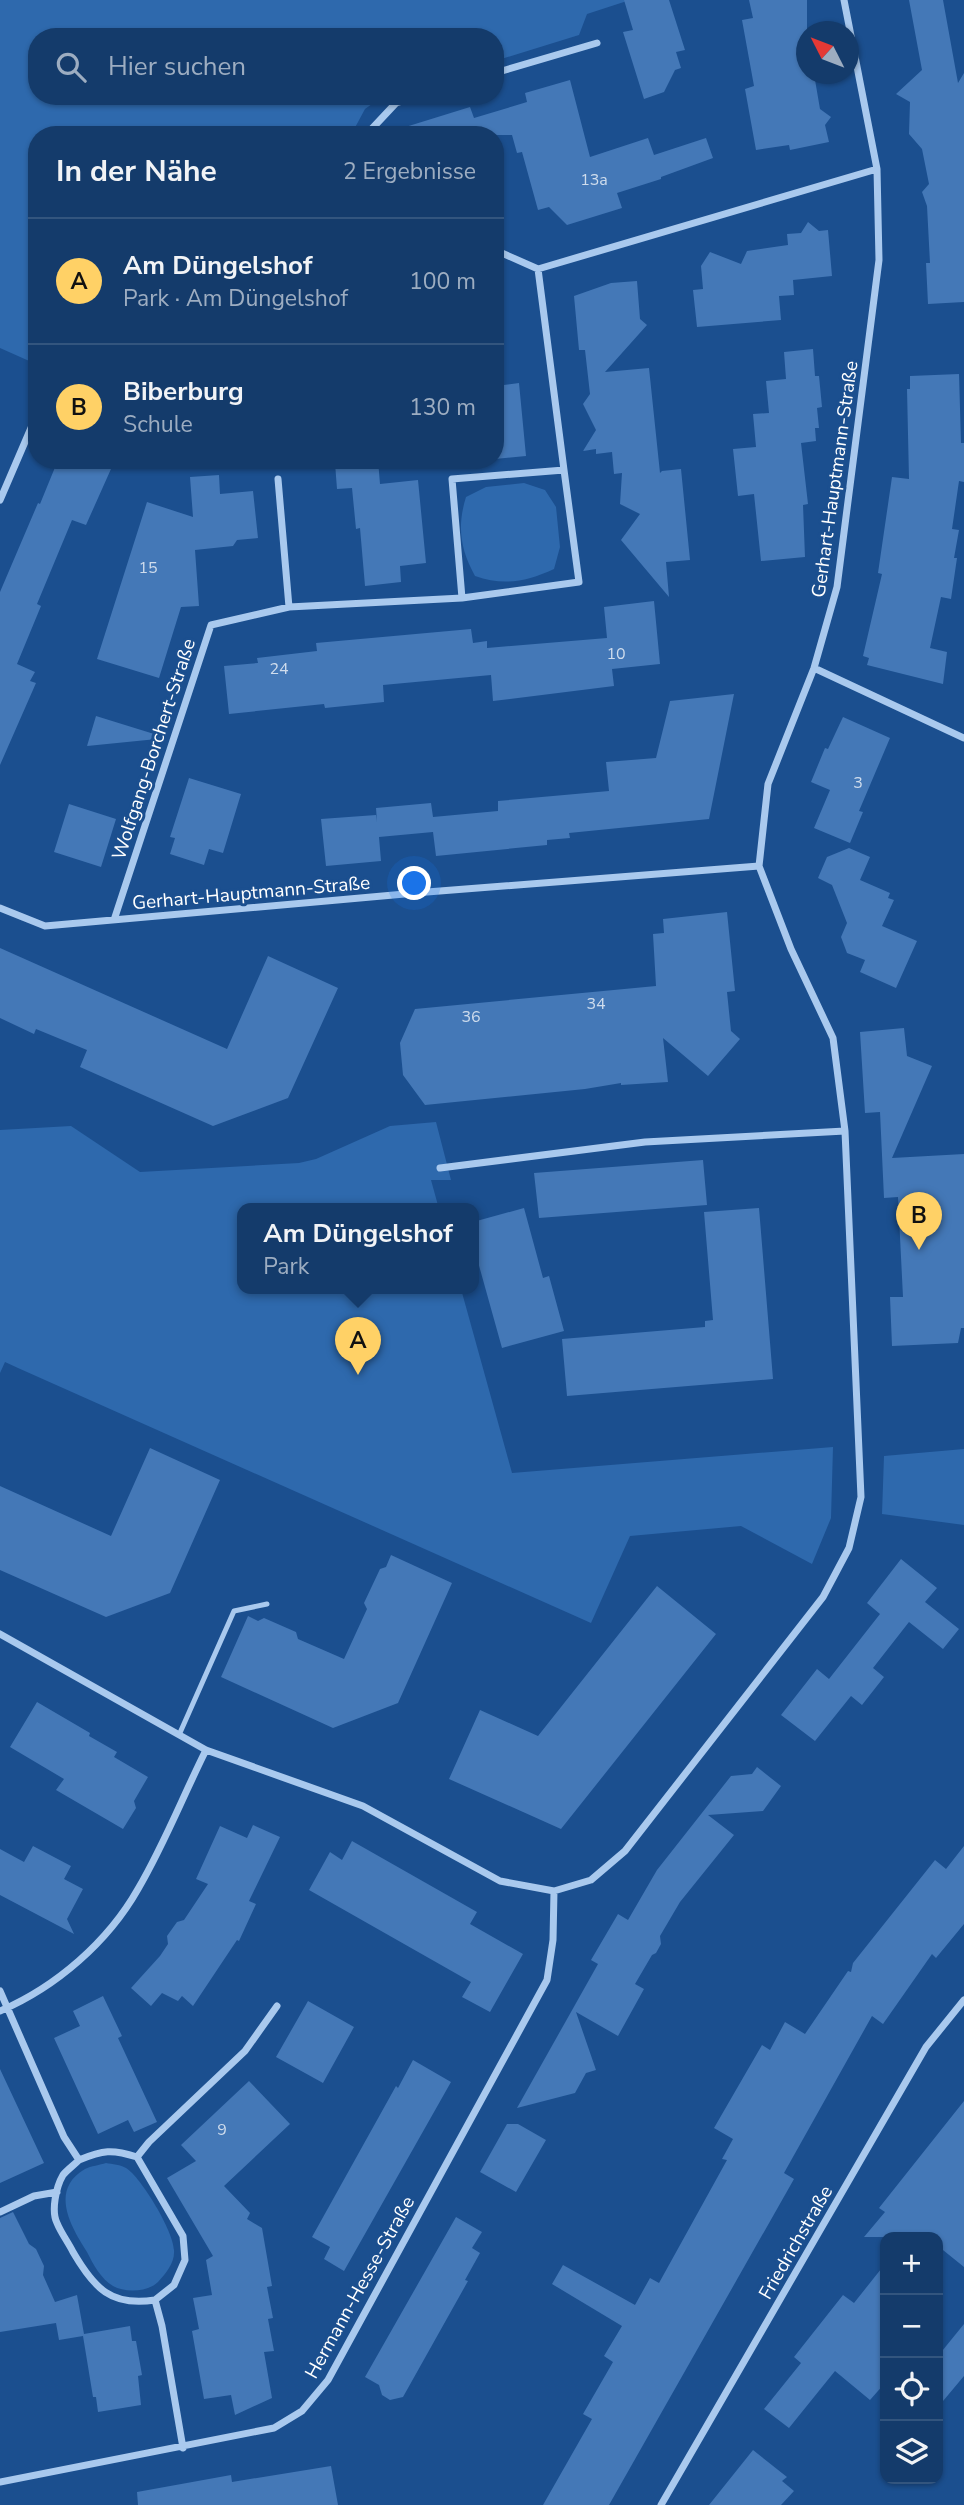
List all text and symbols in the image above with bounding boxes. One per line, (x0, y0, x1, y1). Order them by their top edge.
north arrow (796, 21, 859, 84)
search box (28, 28, 504, 105)
icon: search (52, 48, 90, 86)
text: Hier suchen (108, 49, 246, 84)
text: In der Nähe (56, 151, 217, 192)
text: 2 Ergebnisse (343, 156, 476, 187)
house number: 13a (580, 169, 608, 191)
text: Am Düngelshof (123, 248, 312, 283)
text: A (70, 266, 88, 297)
text: 100 m (409, 266, 476, 297)
text: Park · Am Düngelshof (123, 283, 348, 314)
street label: Gerhart-Hauptmann-Straße (806, 359, 864, 599)
text: Biberburg (123, 374, 244, 409)
text: B (71, 392, 87, 423)
text: 130 m (409, 392, 476, 423)
text: Schule (123, 409, 193, 440)
house number: 15 (138, 557, 158, 579)
street label: Wolfgang-Borchert-Straße (106, 635, 202, 863)
house number: 10 (606, 643, 626, 665)
house number: 24 (269, 658, 289, 680)
house number: 3 (853, 772, 863, 794)
your location (397, 866, 431, 900)
street label: Gerhart-Hauptmann-Straße (131, 870, 371, 916)
house number: 34 (586, 993, 606, 1015)
house number: 36 (461, 1006, 481, 1028)
pin: B (896, 1192, 942, 1250)
popup (237, 1203, 479, 1294)
text: Am Düngelshof (263, 1216, 453, 1251)
text: Park (263, 1251, 309, 1282)
pin: A (335, 1317, 381, 1375)
house number: 9 (217, 2119, 227, 2141)
street label: Friedrichstraße (753, 2181, 839, 2304)
street label: Hermann-Hesse-Straße (299, 2192, 421, 2383)
map controls (880, 2232, 943, 2484)
button: + (880, 2232, 943, 2295)
button: − (880, 2295, 943, 2358)
button: locate (880, 2358, 943, 2421)
button: layers (880, 2421, 943, 2484)

